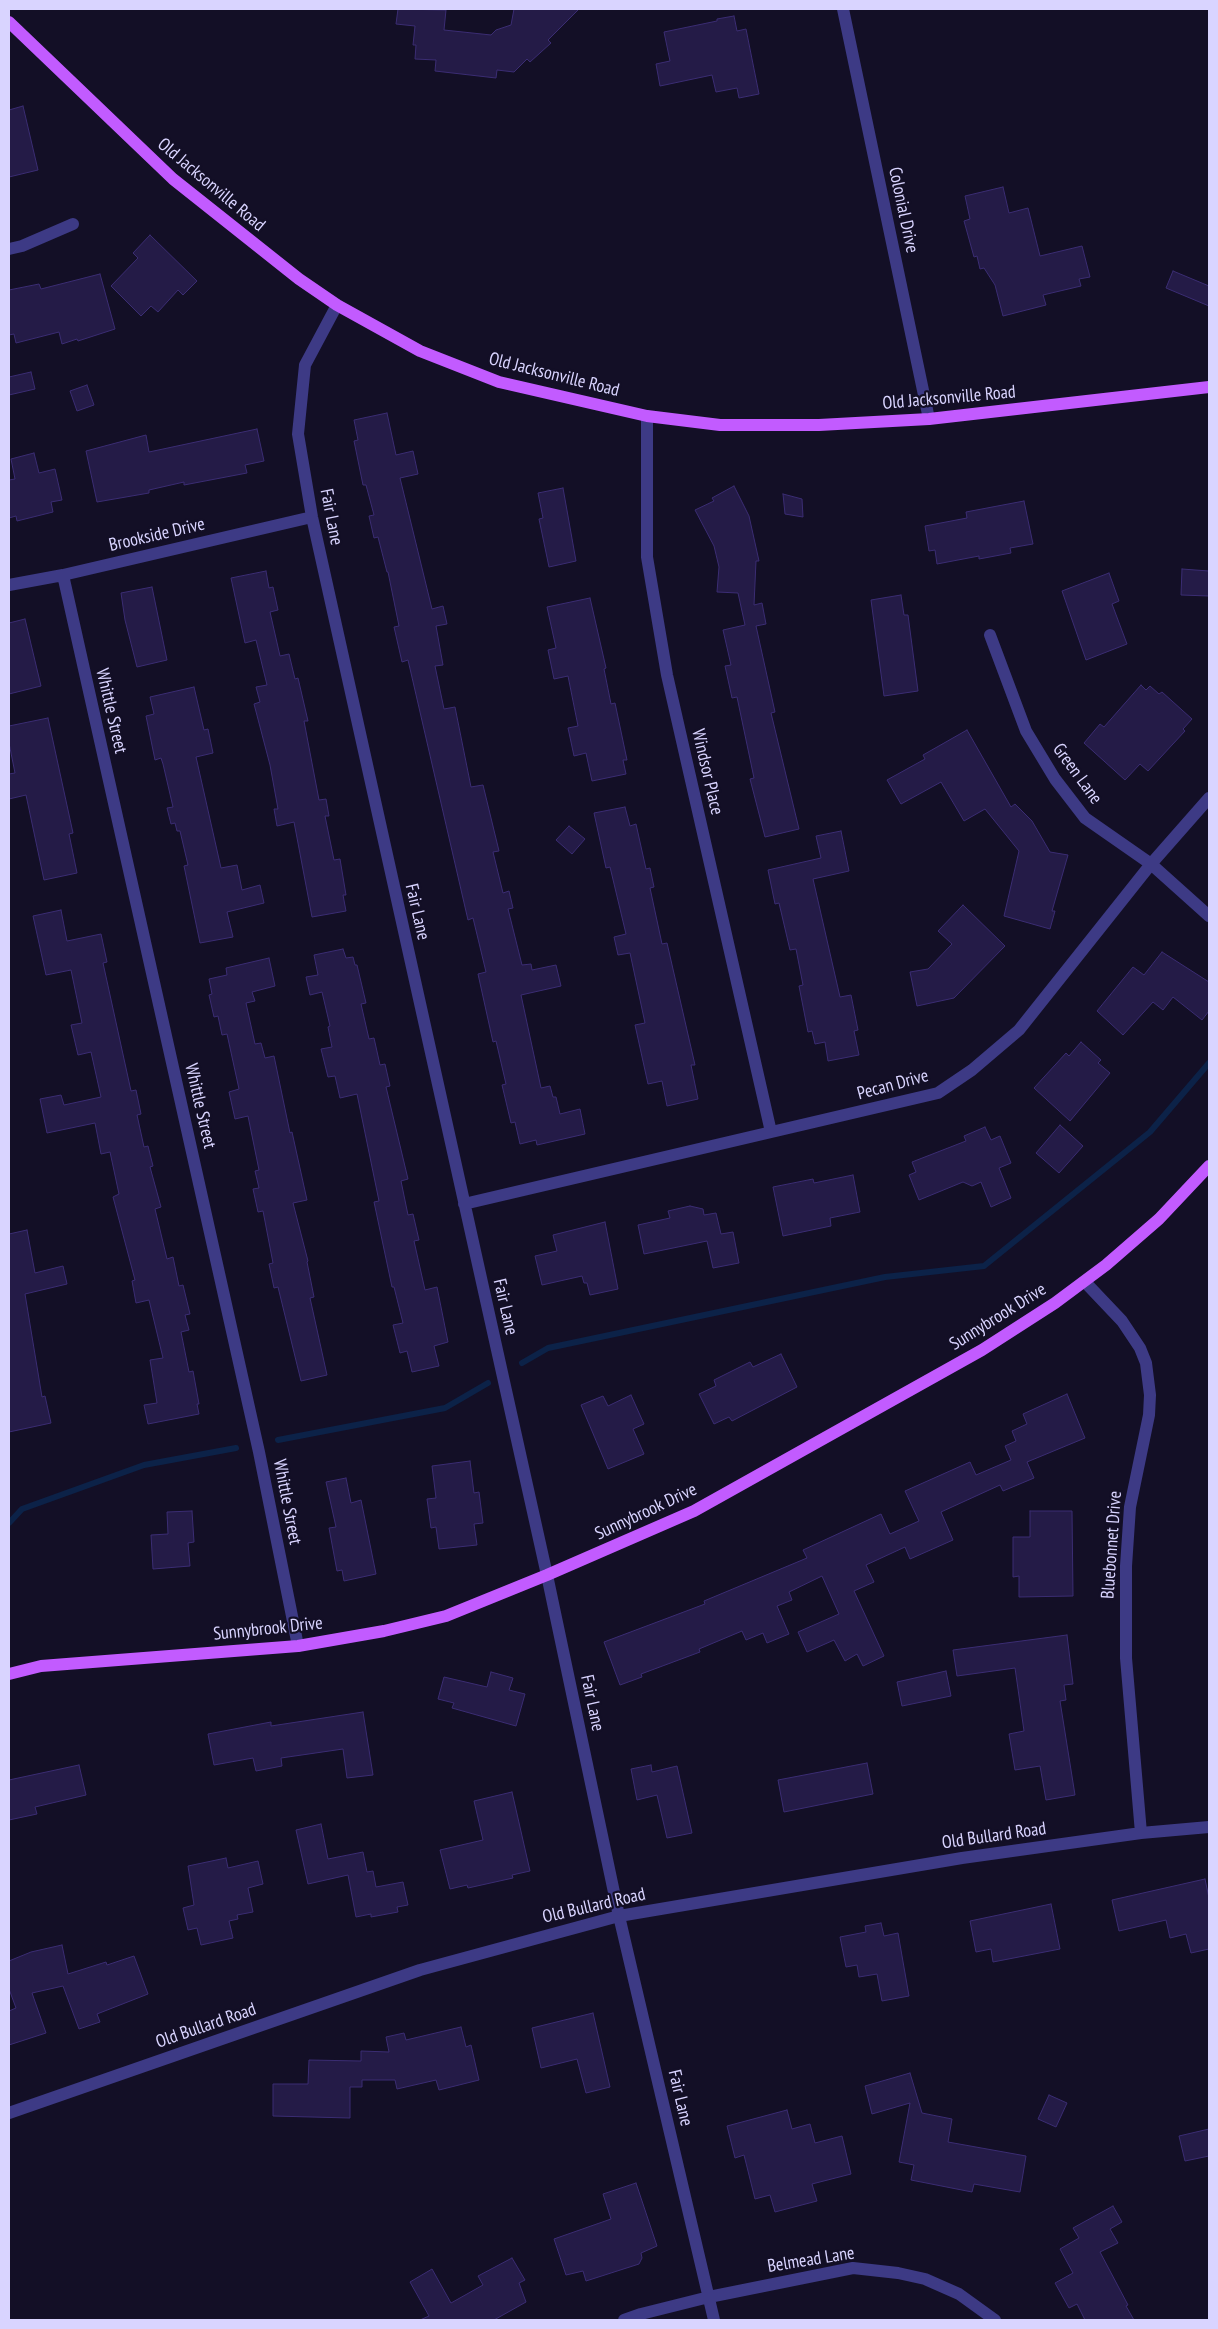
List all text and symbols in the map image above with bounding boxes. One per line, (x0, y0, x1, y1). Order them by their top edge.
street label: Old Jacksonville Road (153, 134, 269, 236)
street label: Colonial Drive (883, 165, 923, 255)
street label: Old Jacksonville Road (487, 348, 621, 402)
street label: Old Jacksonville Road (882, 381, 1016, 415)
street label: Fair Lane (315, 487, 347, 547)
street label: Brookside Drive (107, 513, 207, 557)
street label: Whittle Street (91, 666, 131, 756)
street label: Windsor Place (687, 727, 727, 817)
street label: Green Lane (1048, 739, 1106, 809)
street label: Fair Lane (400, 882, 434, 942)
street label: Whittle Street (180, 1061, 220, 1151)
street label: Pecan Drive (855, 1065, 931, 1105)
street label: Fair Lane (488, 1277, 522, 1337)
street label: Sunnybrook Drive (946, 1279, 1050, 1355)
street label: Whittle Street (268, 1457, 306, 1547)
street label: Sunnybrook Drive (592, 1479, 700, 1545)
street label: Bluebonnet Drive (1097, 1490, 1127, 1600)
street label: Sunnybrook Drive (212, 1613, 324, 1645)
street label: Fair Lane (576, 1673, 608, 1733)
street label: Old Bullard Road (941, 1818, 1047, 1854)
street label: Old Bullard Road (541, 1884, 647, 1928)
street label: Old Bullard Road (153, 1999, 259, 2053)
street label: Fair Lane (663, 2068, 697, 2128)
street label: Belmead Lane (766, 2242, 856, 2278)

